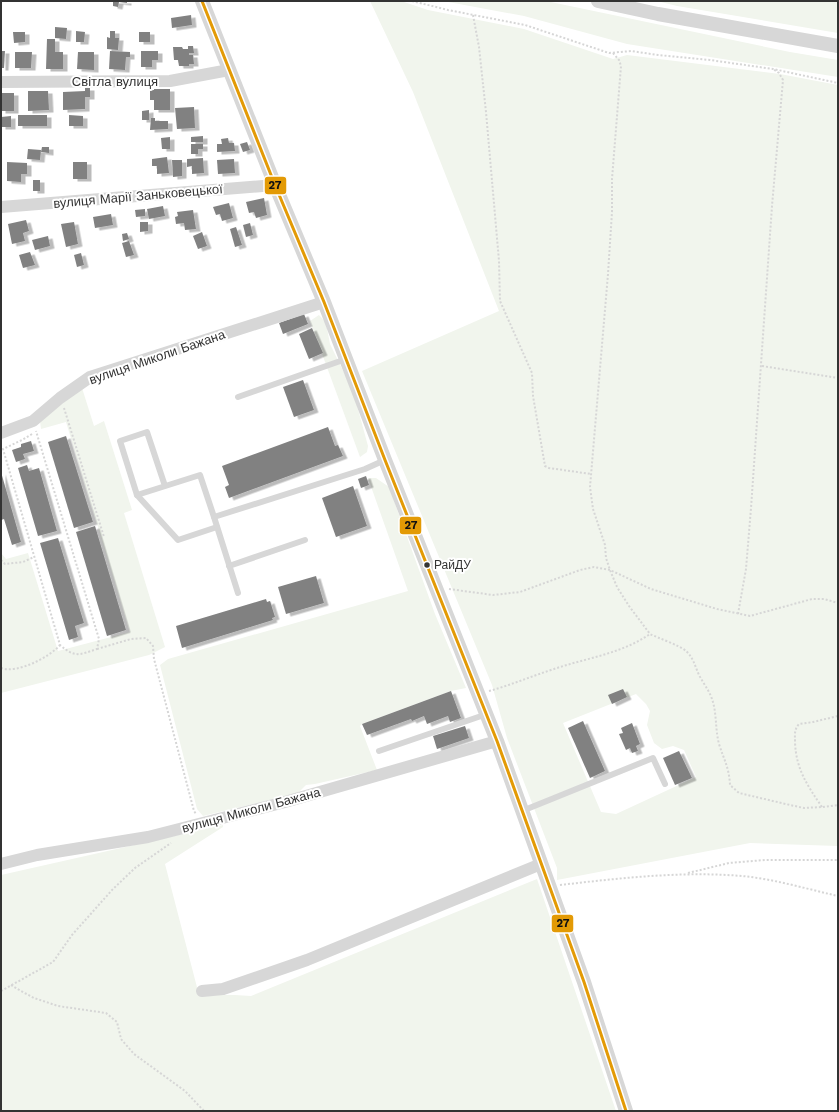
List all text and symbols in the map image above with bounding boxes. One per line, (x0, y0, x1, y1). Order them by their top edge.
street label: Світла вулиця (72, 74, 158, 89)
line badge: 27 (264, 176, 287, 195)
text: 27 (268, 179, 282, 192)
street label: вулиця Марії Заньковецької (53, 181, 224, 211)
street label: вулиця Миколи Бажана (87, 326, 228, 387)
line badge: 27 (399, 516, 422, 535)
text: 27 (404, 519, 418, 532)
place label: РайДУ (434, 558, 471, 572)
marker: РайДУ (422, 560, 432, 570)
street label: вулиця Миколи Бажана (180, 784, 323, 836)
line badge: 27 (551, 914, 574, 933)
text: 27 (556, 917, 570, 930)

